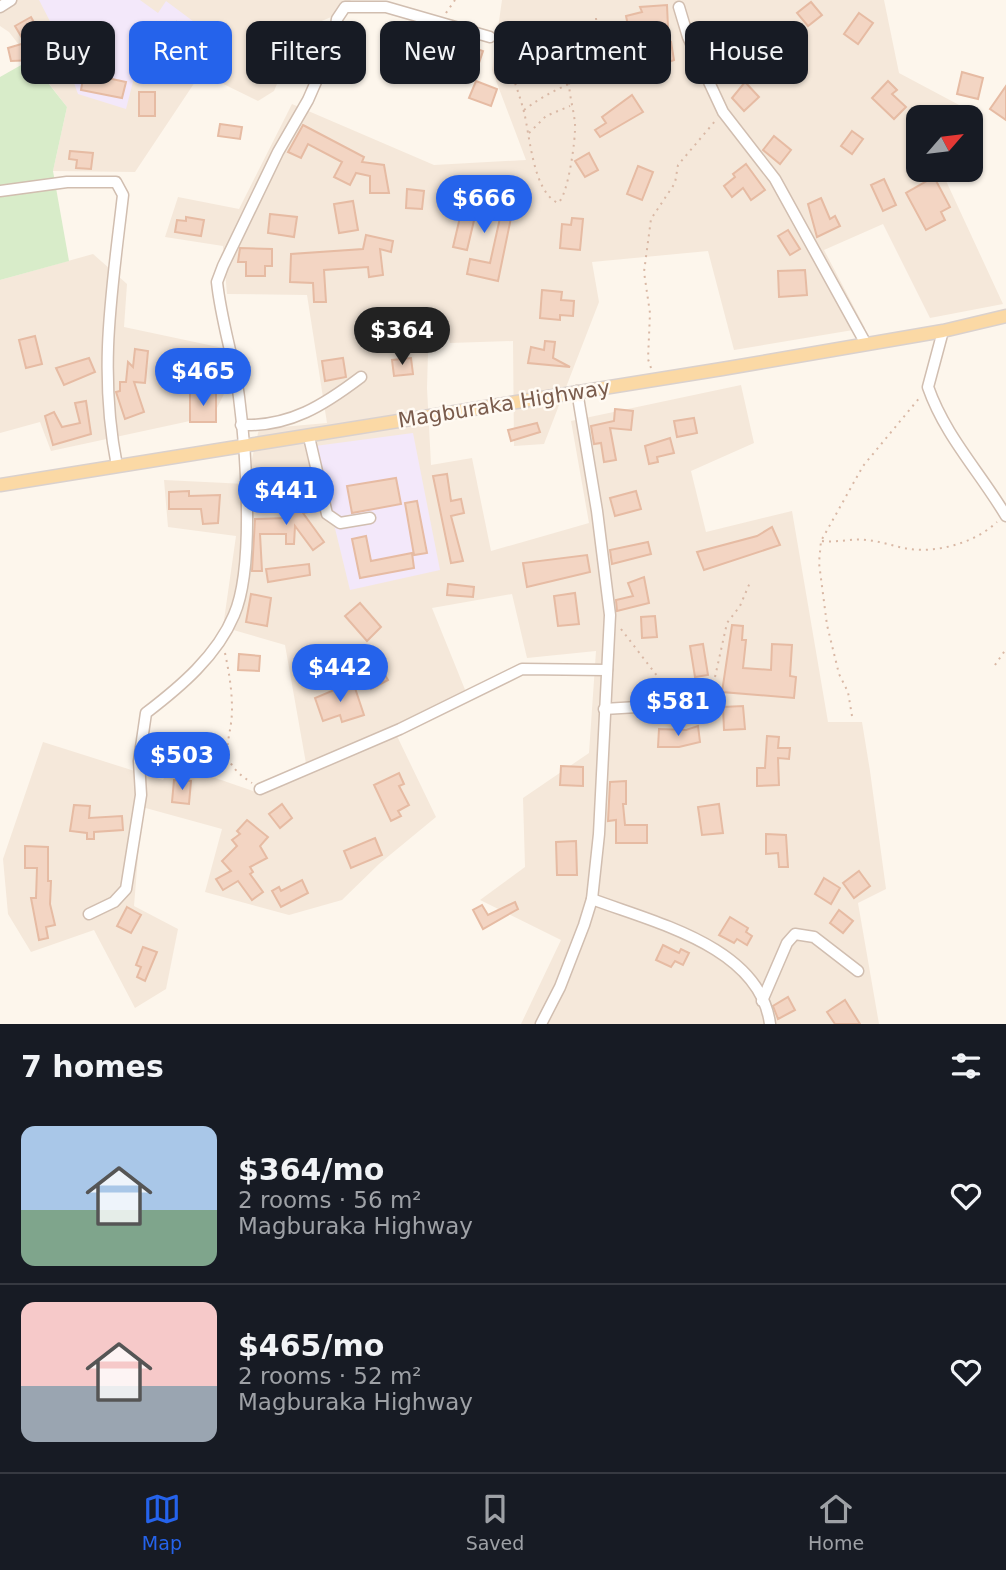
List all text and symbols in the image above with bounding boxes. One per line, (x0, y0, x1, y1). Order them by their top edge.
chip: Buy (21, 21, 115, 84)
chip: Rent (129, 21, 232, 84)
chip: Filters (246, 21, 366, 84)
chip: New (380, 21, 480, 84)
chip: Apartment (494, 21, 671, 84)
chip: House (685, 21, 808, 84)
north arrow (906, 105, 984, 182)
map controls (906, 105, 983, 182)
pin: $666 (443, 176, 525, 235)
text: $666 (452, 185, 516, 211)
pin: $364 (361, 308, 443, 367)
text: $364 (370, 317, 434, 343)
pin: $465 (162, 348, 244, 408)
text: $465 (171, 358, 235, 384)
street label: Magburaka Highway (396, 375, 612, 433)
pin: $441 (245, 468, 327, 527)
text: $441 (254, 477, 318, 503)
pin: $442 (299, 644, 381, 704)
text: $442 (308, 654, 372, 680)
pin: $581 (637, 678, 719, 738)
text: $581 (646, 688, 710, 714)
pin: $503 (141, 732, 223, 792)
text: $503 (150, 742, 214, 768)
icon: filters (947, 1047, 985, 1085)
text: 7 homes (21, 1049, 164, 1084)
text: $364/mo (238, 1152, 384, 1187)
icon: home (77, 1154, 161, 1238)
icon: heart (947, 1177, 985, 1215)
text: 2 rooms · 56 m² (238, 1187, 422, 1213)
text: Magburaka Highway (238, 1213, 473, 1239)
text: $465/mo (238, 1328, 384, 1363)
icon: home (77, 1330, 161, 1414)
icon: heart (947, 1353, 985, 1391)
text: 2 rooms · 52 m² (238, 1363, 422, 1389)
text: Magburaka Highway (238, 1389, 473, 1415)
tab: Map (142, 1490, 182, 1554)
tab: Saved (466, 1490, 524, 1554)
tab: Home (808, 1490, 864, 1554)

